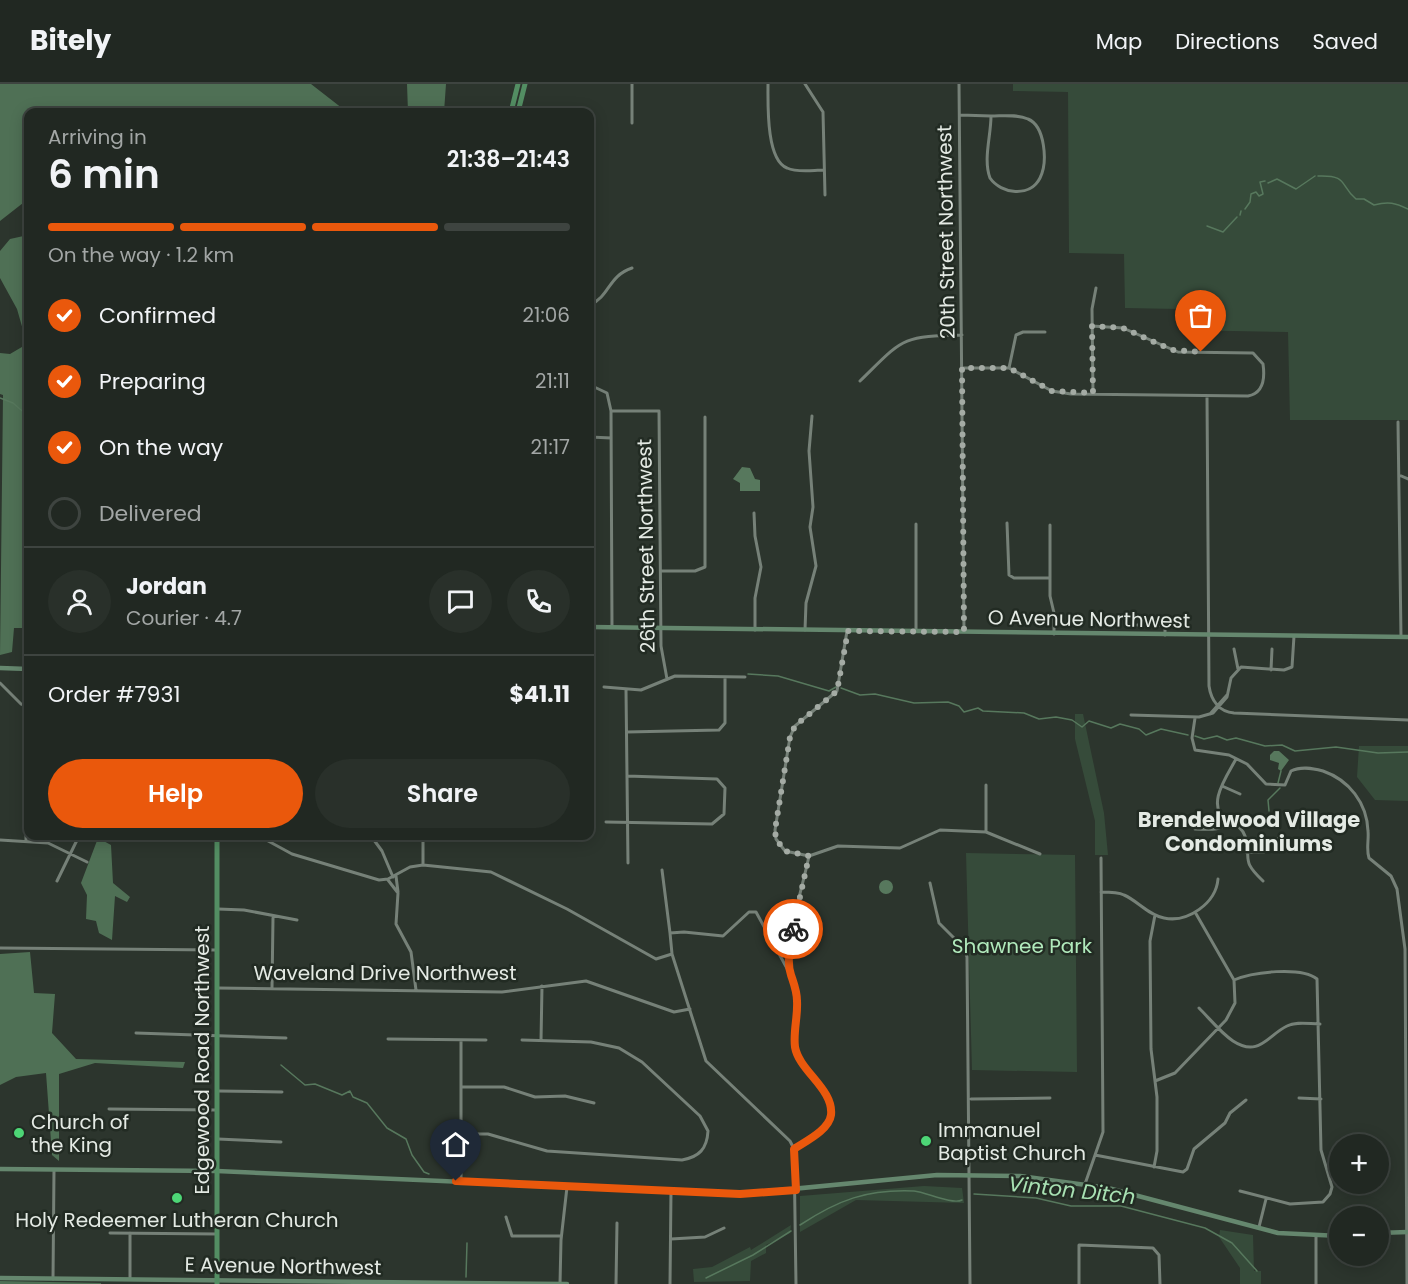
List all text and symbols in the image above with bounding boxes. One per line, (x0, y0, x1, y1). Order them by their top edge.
text: Bitely (30, 21, 111, 60)
text: Map (1096, 27, 1142, 56)
text: Directions (1175, 27, 1279, 56)
text: Saved (1312, 27, 1378, 56)
text: Arriving in (48, 123, 147, 151)
street label: 20th Street Northwest (930, 125, 962, 339)
text: 21:38–21:43 (447, 144, 570, 175)
text: 6 min (48, 147, 160, 202)
text: On the way · 1.2 km (48, 241, 234, 269)
pin (1175, 290, 1226, 352)
icon: check (48, 299, 81, 332)
icon: bag (1184, 299, 1217, 332)
text: Confirmed (99, 300, 216, 331)
text: 21:06 (523, 301, 570, 329)
icon: check (48, 365, 81, 398)
text: Preparing (99, 366, 206, 397)
text: 21:11 (535, 367, 570, 395)
icon: check (48, 431, 81, 464)
text: On the way (99, 432, 223, 463)
text: 21:17 (531, 433, 570, 461)
street label: 26th Street Northwest (630, 439, 662, 653)
text: Delivered (99, 498, 202, 529)
button: person (48, 570, 111, 633)
button: chat (429, 570, 492, 633)
button: phone (507, 570, 570, 633)
text: Jordan (126, 571, 207, 602)
street label: O Avenue Northwest (988, 603, 1190, 635)
text: Courier · 4.7 (126, 604, 242, 632)
text: Order #7931 (48, 679, 180, 710)
text: $41.11 (510, 679, 570, 710)
button: Help (48, 759, 303, 828)
button: Share (315, 759, 570, 828)
district label: Brendelwood Village Condominiums (1138, 805, 1360, 858)
courier (763, 899, 823, 959)
icon: bike (777, 913, 810, 946)
street label: Edgewood Road Northwest (188, 926, 216, 1194)
park label: Shawnee Park (952, 932, 1093, 960)
street label: Waveland Drive Northwest (253, 959, 517, 987)
place label: Church of the King (31, 1108, 129, 1159)
place label: Immanuel Baptist Church (938, 1116, 1086, 1167)
pin (430, 1119, 481, 1181)
marker: Church of the King (12, 1126, 26, 1140)
icon: home (439, 1128, 472, 1161)
marker: Immanuel Baptist Church (919, 1134, 933, 1148)
map controls (1329, 1134, 1389, 1266)
button: + (1329, 1134, 1389, 1194)
water label: Vinton Ditch (1007, 1169, 1137, 1211)
marker: Holy Redeemer Lutheran Church (170, 1191, 184, 1205)
place label: Holy Redeemer Lutheran Church (15, 1206, 339, 1234)
button: − (1329, 1206, 1389, 1266)
street label: E Avenue Northwest (184, 1250, 382, 1282)

